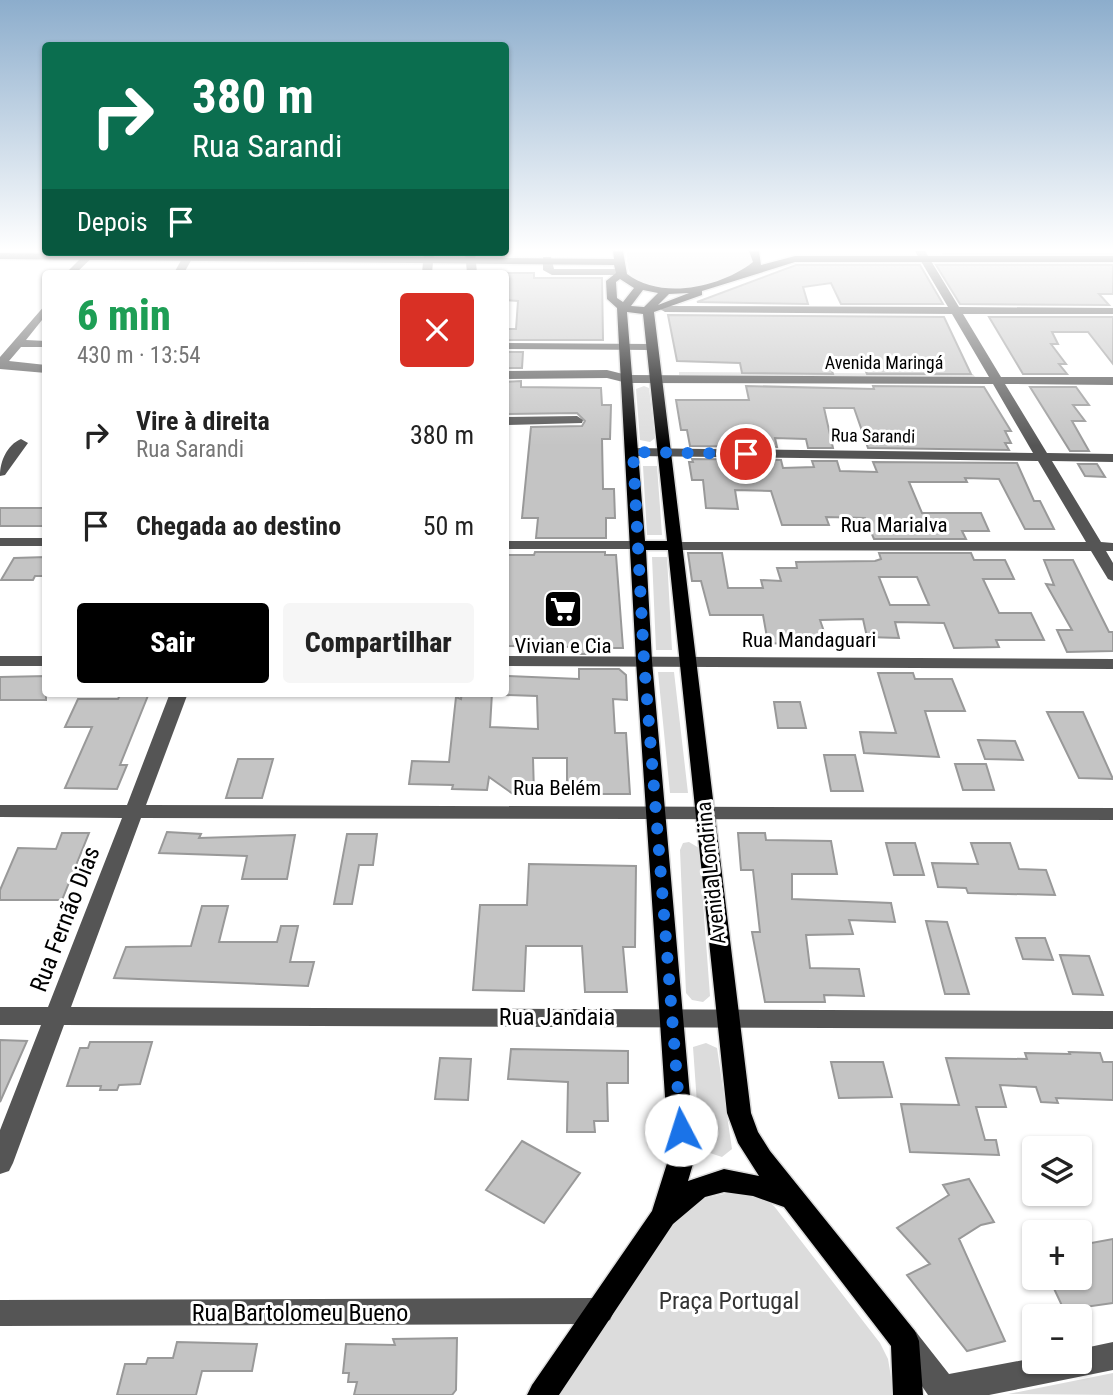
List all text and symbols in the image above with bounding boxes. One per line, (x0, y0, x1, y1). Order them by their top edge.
text: 380 m (192, 68, 314, 125)
icon: right (77, 70, 168, 161)
text: Rua Sarandi (192, 127, 342, 165)
icon: arrive (162, 203, 200, 241)
text: Depois (77, 207, 148, 237)
text: 6 min (77, 291, 171, 340)
button: close (400, 293, 474, 367)
text: 430 m · 13:54 (77, 342, 201, 369)
street label: Avenida Maringá (825, 352, 943, 373)
text: Vire à direita (136, 406, 270, 436)
icon: right (77, 416, 115, 454)
text: 380 m (410, 420, 474, 450)
pin (716, 424, 776, 484)
street label: Rua Sarandi (831, 424, 915, 447)
icon: arrive (727, 435, 765, 473)
text: Rua Sarandi (136, 436, 244, 463)
icon: arrive (77, 507, 115, 545)
text: Chegada ao destino (136, 511, 341, 541)
text: 50 m (423, 511, 474, 541)
street label: Rua Marialva (840, 513, 948, 537)
supermarket icon: Vivian e Cia (542, 588, 584, 630)
button: Sair (77, 603, 269, 683)
button: Compartilhar (283, 603, 474, 683)
street label: Rua Mandaguari (742, 628, 876, 652)
place label: Vivian e Cia (515, 634, 611, 658)
street label: Rua Belém (513, 776, 601, 800)
street label: Avenida Londrina (692, 801, 730, 945)
street label: Rua Fernão Dias (24, 842, 106, 996)
street label: Rua Jandaia (499, 1003, 615, 1031)
position arrow (644, 1093, 718, 1167)
map controls (1022, 1136, 1092, 1374)
button: layers (1022, 1136, 1092, 1206)
button: + (1022, 1220, 1092, 1290)
park label: Praça Portugal (659, 1287, 799, 1315)
street label: Rua Bartolomeu Bueno (192, 1299, 408, 1327)
button: − (1022, 1304, 1092, 1374)

